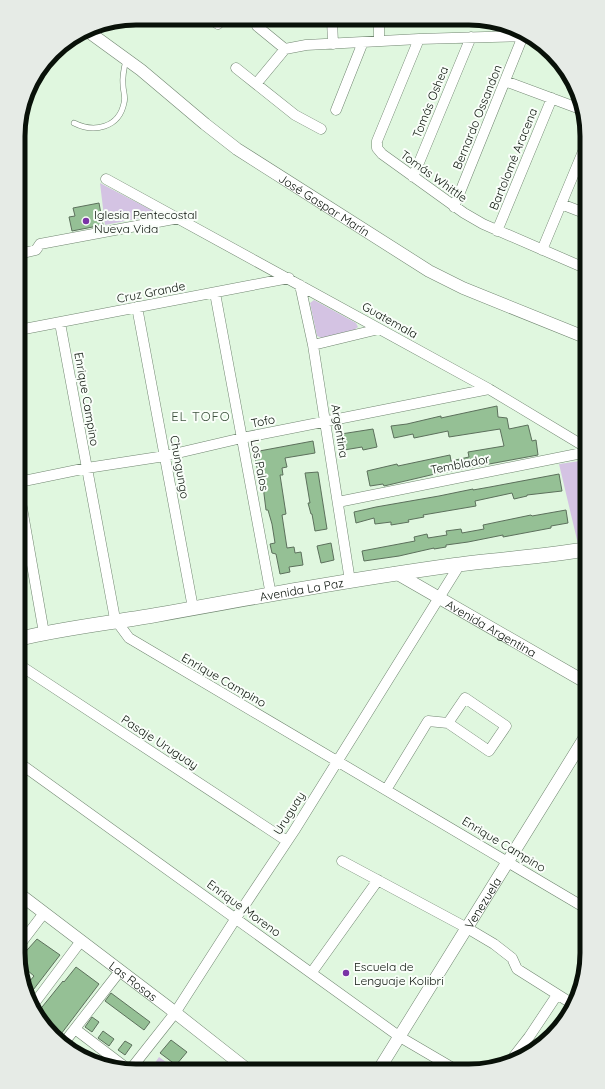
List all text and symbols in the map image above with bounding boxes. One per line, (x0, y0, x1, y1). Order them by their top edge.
street label: Bernardo Ossandon (449, 62, 505, 172)
street label: Tomás Oshea (409, 64, 451, 140)
street label: Bartolomé Aracena (486, 106, 540, 212)
street label: Tomás Whittle (398, 147, 470, 205)
street label: José Gaspar Marín (276, 170, 373, 239)
place label: Iglesia Pentecostal Nueva Vida (94, 207, 197, 236)
marker: Iglesia Pentecostal Nueva Vida (81, 216, 91, 226)
street label: Cruz Grande (116, 278, 187, 306)
street label: Guatemala (359, 299, 421, 341)
street label: Enrique Campino (71, 351, 103, 447)
street label: Argentina (328, 403, 352, 459)
district label: EL TOFO (171, 408, 231, 424)
street label: Tofo (250, 411, 276, 431)
street label: Chungungo (167, 434, 193, 500)
street label: Los Palos (248, 438, 272, 493)
street label: Temblador (429, 451, 491, 477)
street label: Avenida La Paz (258, 575, 345, 604)
street label: Avenida Argentina (443, 596, 539, 660)
street label: Enrique Campino (179, 650, 269, 710)
street label: Pasaje Uruguay (119, 712, 201, 772)
street label: Uruguay (270, 789, 308, 837)
street label: Enrique Campino (459, 813, 549, 875)
street label: Venezuela (461, 874, 504, 931)
street label: Enrique Moreno (204, 876, 284, 940)
street label: Las Rosas (106, 958, 161, 1004)
place label: Escuela de Lenguaje Kolibri (354, 959, 444, 988)
marker: Escuela de Lenguaje Kolibri (341, 968, 351, 978)

